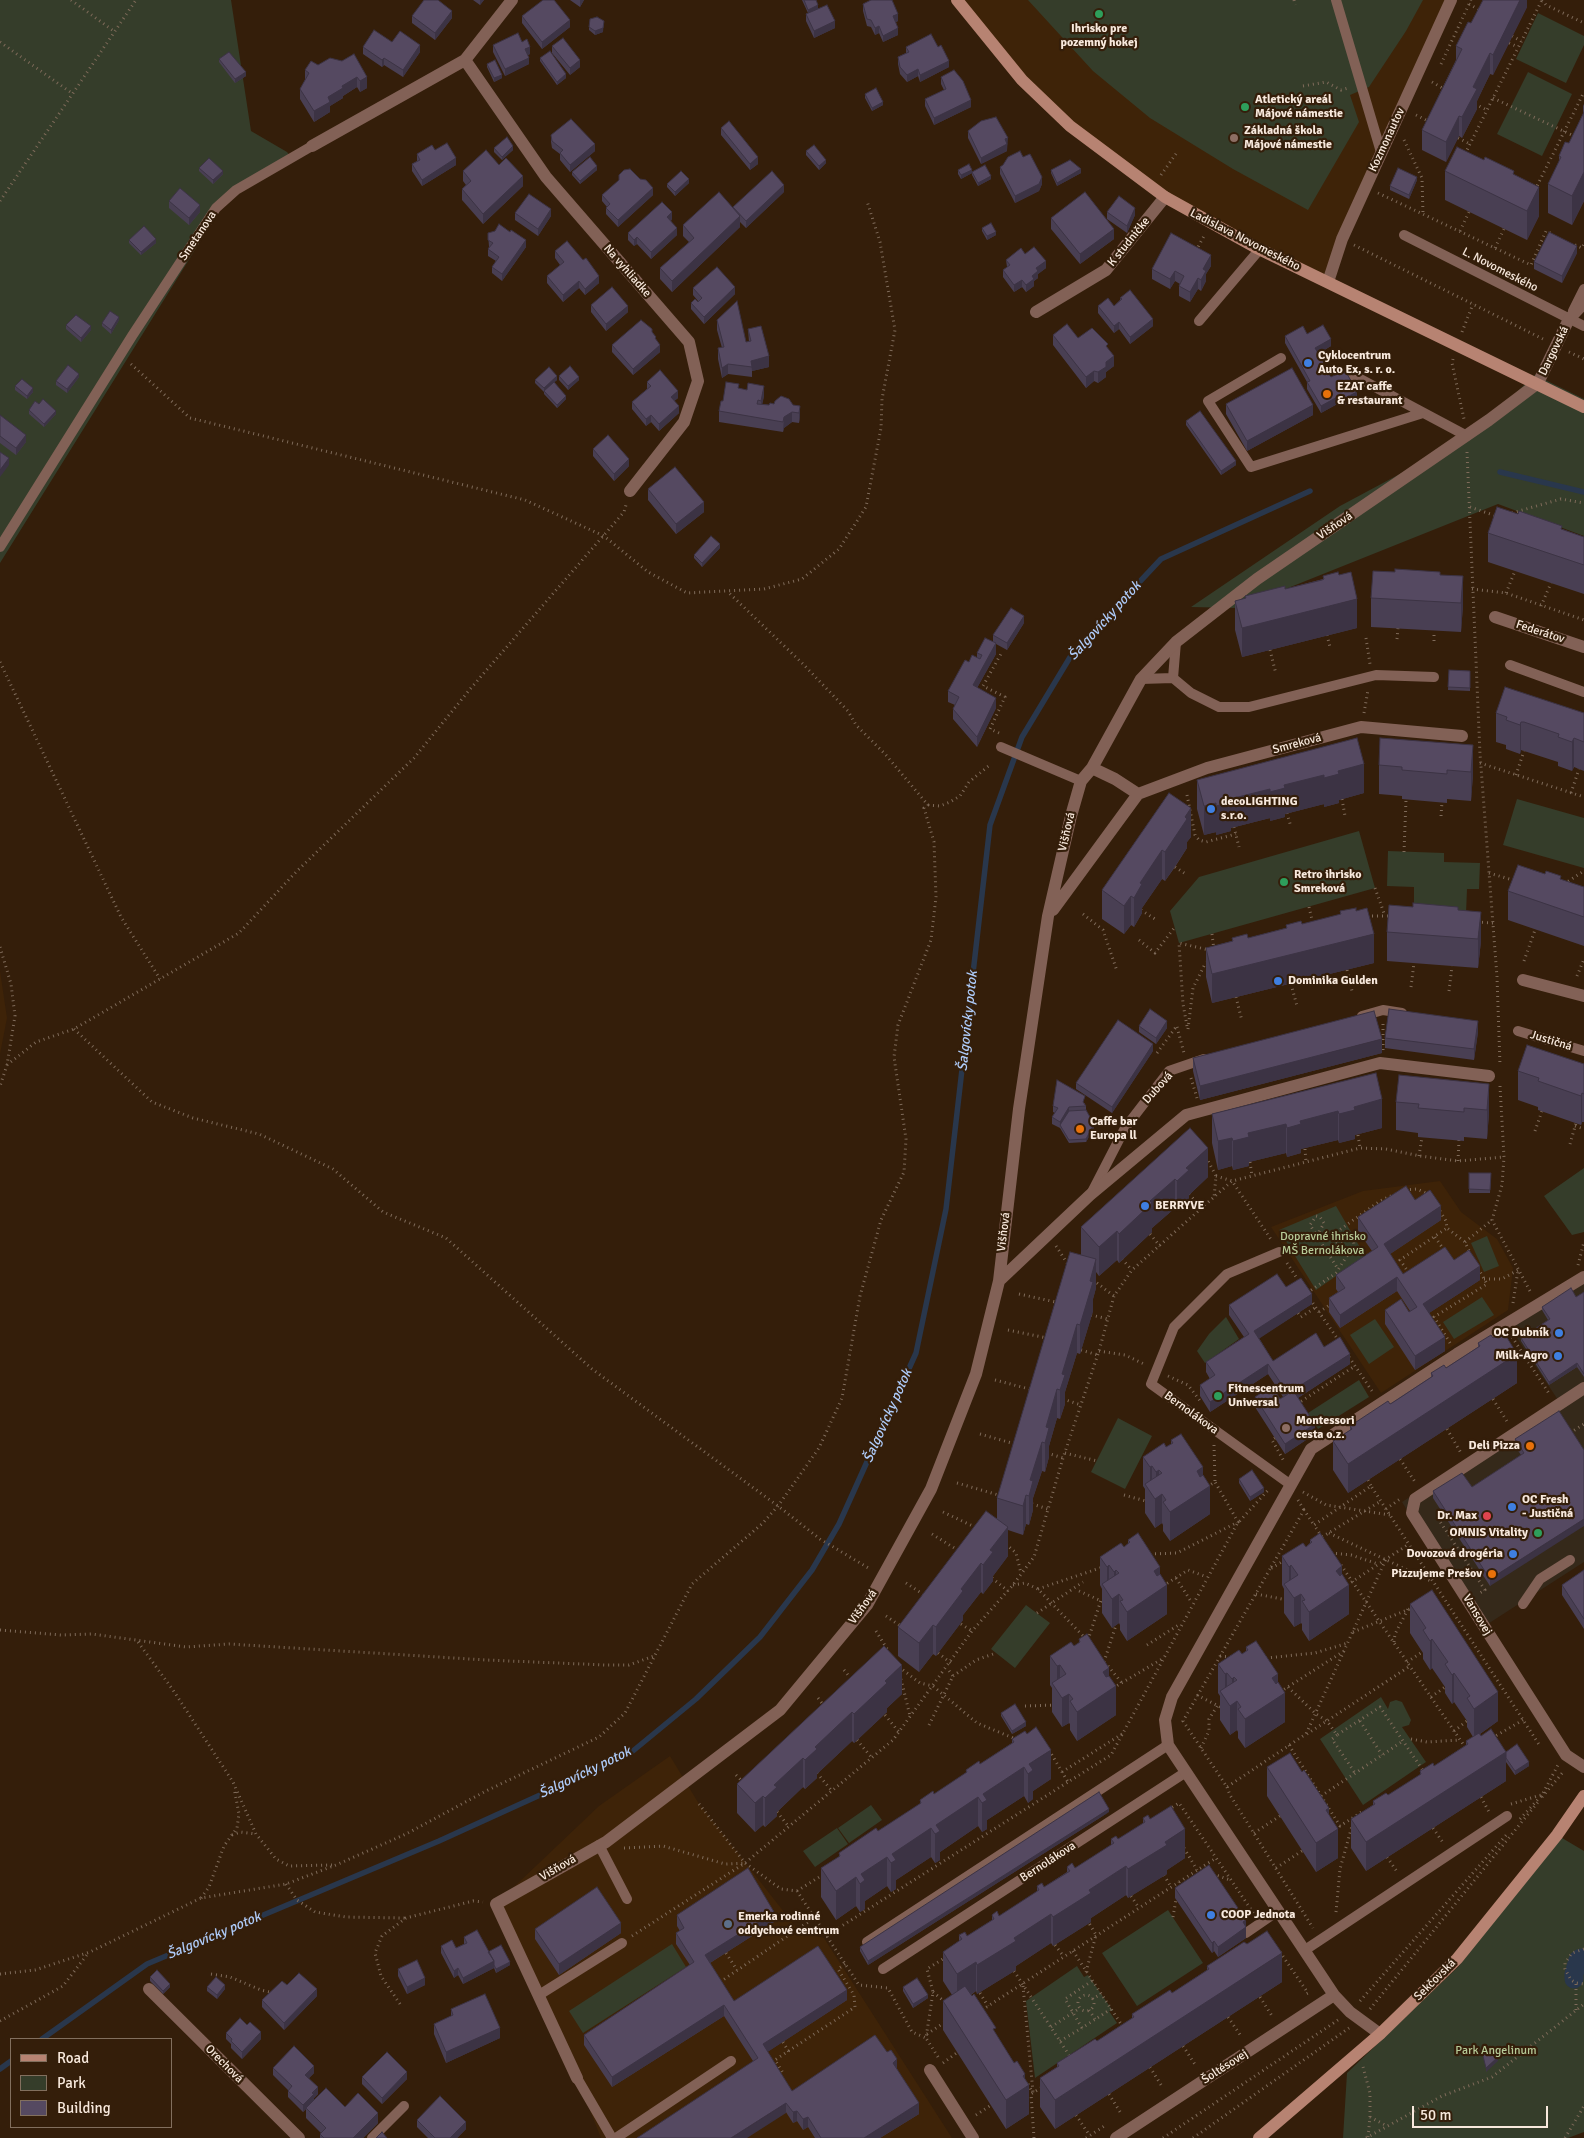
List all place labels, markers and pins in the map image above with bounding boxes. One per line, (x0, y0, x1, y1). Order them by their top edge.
marker: Ihrisko pre pozemný hokej (1093, 8, 1105, 20)
place label: Ihrisko pre pozemný hokej (1060, 22, 1138, 50)
place label: Atletický areál Májové námestie (1255, 93, 1343, 121)
marker: Atletický areál Májové námestie (1239, 101, 1251, 113)
place label: Základná škola Májové námestie (1244, 124, 1332, 152)
marker: Základná škola Májové námestie (1228, 132, 1240, 144)
place label: Cyklocentrum Auto Ex, s. r. o. (1318, 349, 1395, 377)
marker: Cyklocentrum Auto Ex, s. r. o. (1302, 357, 1314, 369)
place label: EZAT caffe & restaurant (1337, 380, 1402, 408)
marker: EZAT caffe & restaurant (1321, 388, 1333, 400)
place label: decoLIGHTING s.r.o. (1221, 795, 1298, 823)
marker: decoLIGHTING s.r.o. (1205, 803, 1217, 815)
place label: Retro ihrisko Smreková (1294, 868, 1361, 896)
marker: Retro ihrisko Smreková (1278, 876, 1290, 888)
place label: Dominika Gulden (1288, 974, 1378, 988)
marker: Dominika Gulden (1272, 975, 1284, 987)
place label: Caffe bar Europa ll (1090, 1115, 1137, 1143)
marker: Caffe bar Europa ll (1074, 1123, 1086, 1135)
place label: BERRYVE (1155, 1199, 1204, 1213)
marker: BERRYVE (1139, 1200, 1151, 1212)
place label: OC Dubník (1494, 1326, 1549, 1340)
marker: OC Dubník (1553, 1327, 1565, 1339)
place label: Milk-Agro (1495, 1349, 1548, 1363)
marker: Milk-Agro (1552, 1350, 1564, 1362)
place label: Fitnescentrum Universal (1228, 1382, 1304, 1410)
marker: Fitnescentrum Universal (1212, 1390, 1224, 1402)
place label: Montessori cesta o.z. (1296, 1414, 1355, 1442)
marker: Montessori cesta o.z. (1280, 1422, 1292, 1434)
place label: Deli Pizza (1469, 1439, 1520, 1453)
marker: Deli Pizza (1524, 1440, 1536, 1452)
place label: OC Fresh - Justičná (1522, 1493, 1573, 1521)
marker: OC Fresh - Justičná (1506, 1501, 1518, 1513)
place label: Dr. Max (1437, 1509, 1477, 1523)
marker: Dr. Max (1481, 1510, 1493, 1522)
place label: OMNIS Vitality (1449, 1526, 1528, 1540)
marker: OMNIS Vitality (1532, 1527, 1544, 1539)
place label: Dovozová drogéria (1407, 1547, 1503, 1561)
marker: Dovozová drogéria (1507, 1548, 1519, 1560)
place label: Pizzujeme Prešov (1391, 1567, 1482, 1581)
marker: Pizzujeme Prešov (1486, 1568, 1498, 1580)
place label: COOP Jednota (1221, 1908, 1295, 1922)
marker: COOP Jednota (1205, 1909, 1217, 1921)
place label: Emerka rodinné oddychové centrum (738, 1910, 839, 1938)
marker: Emerka rodinné oddychové centrum (722, 1918, 734, 1930)

